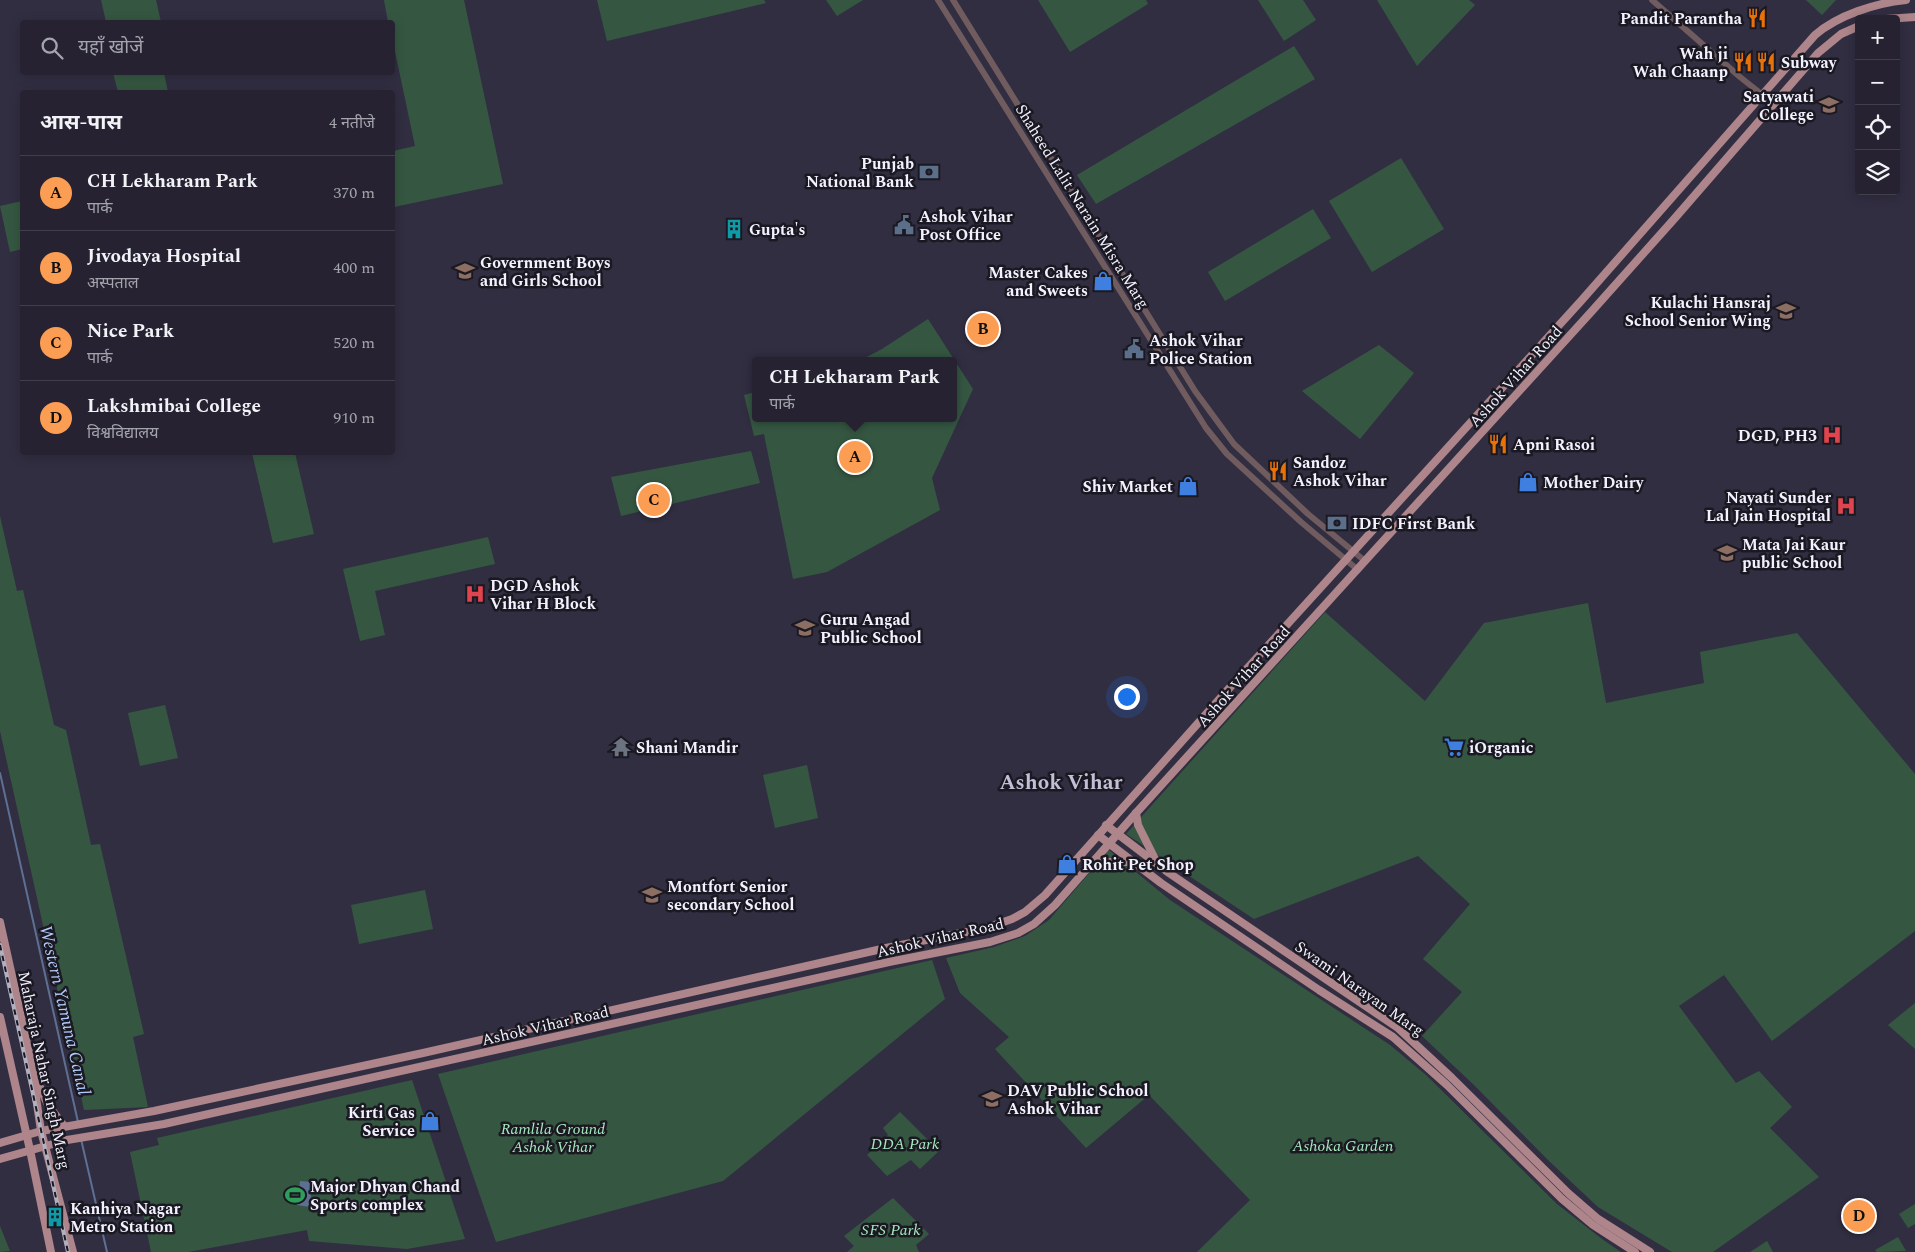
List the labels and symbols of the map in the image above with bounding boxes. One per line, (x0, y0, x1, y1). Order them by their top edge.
place label: Pandit Parantha (1620, 7, 1743, 31)
restaurant icon: Pandit Parantha (1746, 7, 1768, 29)
place label: Wah ji Wah Chaanp (1633, 42, 1728, 84)
restaurant icon: Wah ji Wah Chaanp (1732, 51, 1754, 73)
restaurant icon: Subway (1755, 51, 1777, 73)
place label: Subway (1781, 51, 1838, 75)
place label: Satyawati College (1743, 85, 1814, 127)
school or university icon: Satyawati College (1818, 94, 1840, 116)
street label: Shaheed Lalit Narain Misra Marg (1009, 99, 1155, 314)
place label: Punjab National Bank (806, 152, 914, 194)
bank icon: Punjab National Bank (918, 161, 940, 183)
place label: Ashok Vihar Post Office (919, 205, 1013, 247)
public building icon: Ashok Vihar Post Office (893, 214, 915, 236)
building icon: Gupta's (723, 218, 745, 240)
place label: Gupta's (749, 218, 805, 242)
place label: Government Boys and Girls School (480, 251, 611, 293)
school or university icon: Government Boys and Girls School (454, 260, 476, 282)
place label: Master Cakes and Sweets (988, 261, 1088, 303)
shop icon: Master Cakes and Sweets (1092, 270, 1114, 292)
place label: Kulachi Hansraj School Senior Wing (1625, 291, 1771, 333)
school or university icon: Kulachi Hansraj School Senior Wing (1775, 300, 1797, 322)
pin: B (967, 310, 999, 348)
street label: Ashok Vihar Road (1463, 320, 1568, 433)
place label: Ashok Vihar Police Station (1149, 329, 1252, 371)
public building icon: Ashok Vihar Police Station (1123, 338, 1145, 360)
place label: DGD, PH3 (1738, 424, 1817, 448)
hospital icon: DGD, PH3 (1821, 424, 1843, 446)
restaurant icon: Apni Rasoi (1487, 433, 1509, 455)
place label: Apni Rasoi (1513, 433, 1595, 457)
pin: A (839, 438, 871, 476)
place label: Sandoz Ashok Vihar (1293, 451, 1387, 493)
restaurant icon: Sandoz Ashok Vihar (1267, 460, 1289, 482)
shop icon: Mother Dairy (1517, 471, 1539, 493)
place label: Mother Dairy (1543, 471, 1645, 495)
place label: Shiv Market (1083, 475, 1173, 499)
shop icon: Shiv Market (1177, 475, 1199, 497)
pin: C (638, 481, 670, 519)
place label: Nayati Sunder Lal Jain Hospital (1706, 486, 1831, 528)
hospital icon: Nayati Sunder Lal Jain Hospital (1835, 495, 1857, 517)
bank icon: IDFC First Bank (1326, 512, 1348, 534)
place label: IDFC First Bank (1352, 512, 1476, 536)
place label: Mata Jai Kaur public School (1742, 533, 1846, 575)
school or university icon: Mata Jai Kaur public School (1716, 542, 1738, 564)
place label: DGD Ashok Vihar H Block (490, 574, 597, 616)
hospital icon: DGD Ashok Vihar H Block (464, 583, 486, 605)
place label: Guru Angad Public School (820, 608, 922, 650)
school or university icon: Guru Angad Public School (794, 617, 816, 639)
street label: Ashok Vihar Road (1191, 620, 1296, 733)
your location (1114, 684, 1140, 710)
temple icon: Shani Mandir (610, 736, 632, 758)
place label: Shani Mandir (636, 736, 738, 760)
supermarket icon: iOrganic (1443, 736, 1465, 758)
place label: iOrganic (1469, 736, 1534, 760)
district label: Ashok Vihar (1000, 767, 1123, 799)
shop icon: Rohit Pet Shop (1056, 853, 1078, 875)
place label: Rohit Pet Shop (1082, 853, 1194, 877)
place label: Montfort Senior secondary School (667, 875, 794, 917)
school or university icon: Montfort Senior secondary School (641, 884, 663, 906)
street label: Ashok Vihar Road (874, 912, 1006, 964)
water label: Western Yamuna Canal (32, 922, 97, 1098)
street label: Swami Narayan Marg (1290, 935, 1429, 1043)
street label: Maharaja Nahar Singh Marg (11, 969, 77, 1171)
street label: Ashok Vihar Road (479, 1000, 611, 1052)
place label: DAV Public School Ashok Vihar (1007, 1079, 1148, 1121)
school or university icon: DAV Public School Ashok Vihar (981, 1088, 1003, 1110)
place label: Kirti Gas Service (348, 1101, 415, 1143)
shop icon: Kirti Gas Service (419, 1110, 441, 1132)
park label: Ramlila Ground Ashok Vihar (501, 1117, 605, 1159)
park label: DDA Park (871, 1132, 940, 1156)
park label: Ashoka Garden (1291, 1134, 1394, 1158)
place label: Major Dhyan Chand Sports complex (310, 1175, 460, 1217)
sports icon: Major Dhyan Chand Sports complex (284, 1184, 306, 1206)
place label: Kanhiya Nagar Metro Station (70, 1197, 180, 1239)
pin: D (1843, 1197, 1875, 1235)
building icon: Kanhiya Nagar Metro Station (44, 1206, 66, 1228)
park label: SFS Park (861, 1218, 921, 1242)

